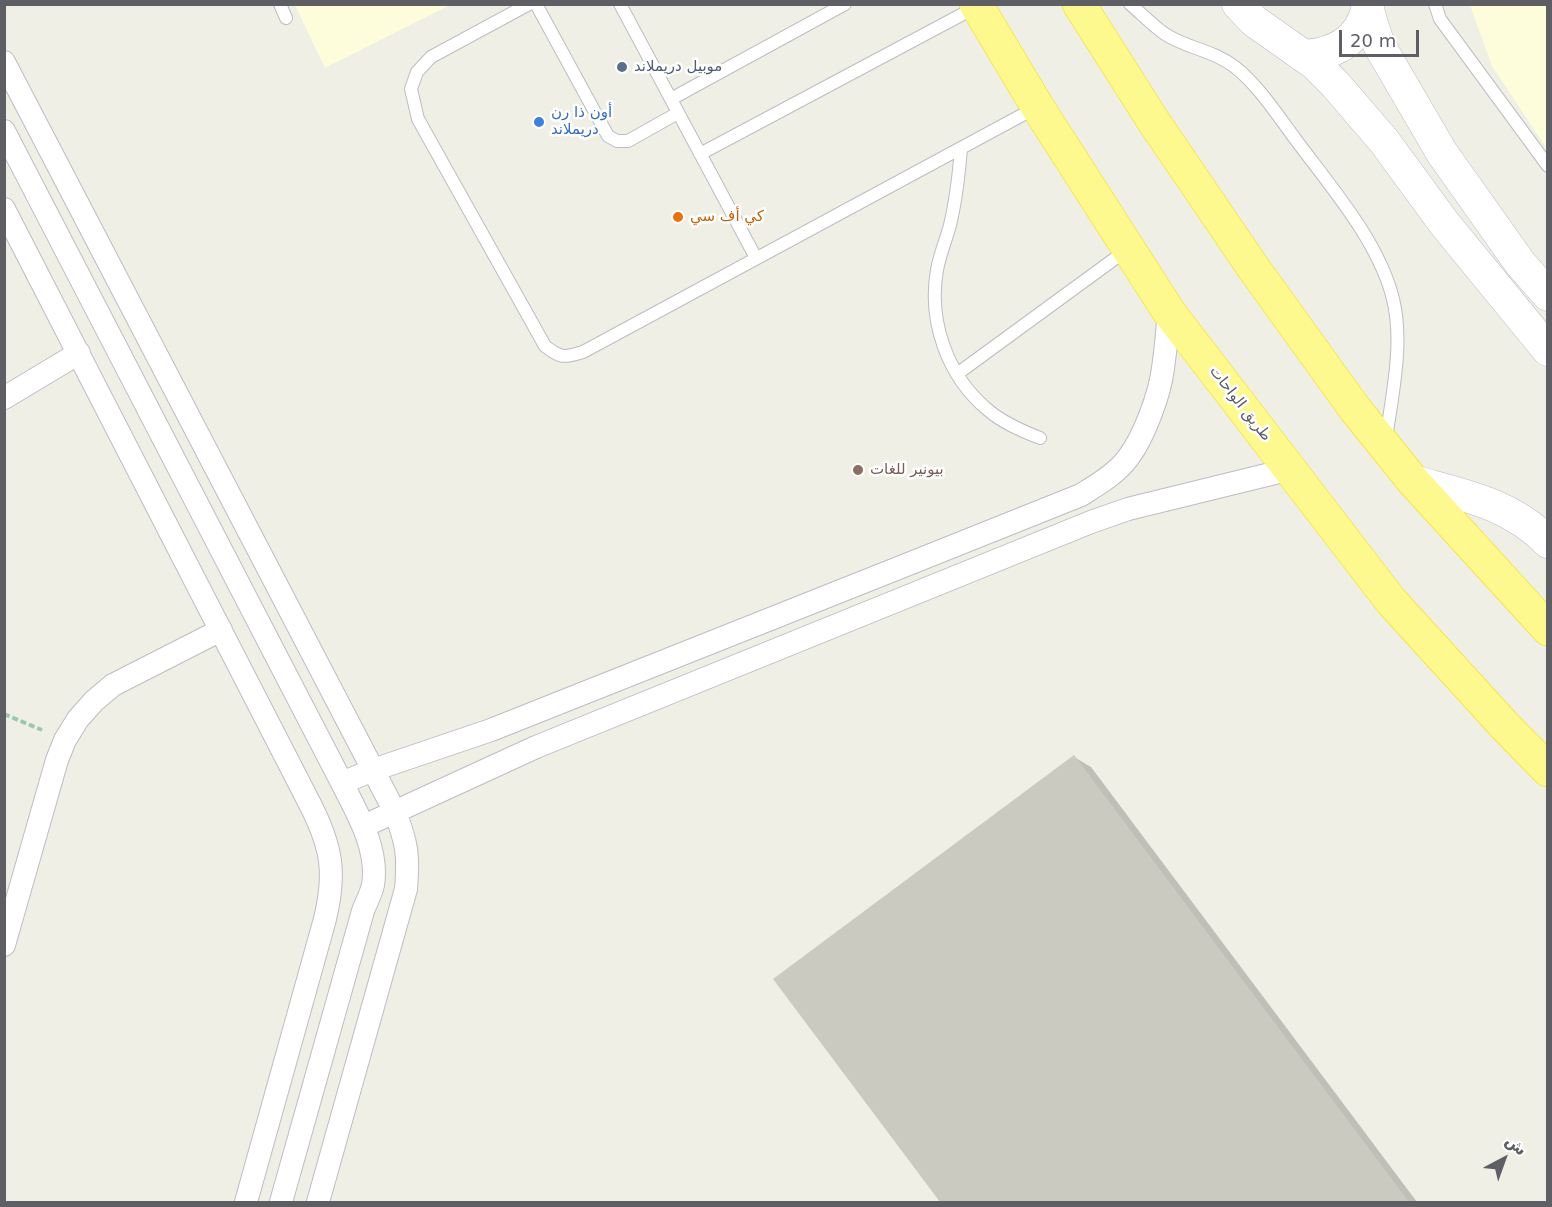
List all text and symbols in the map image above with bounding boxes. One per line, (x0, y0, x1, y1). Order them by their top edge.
scale bar (1342, 18, 1422, 56)
text: 20 m (1350, 30, 1396, 51)
place label: موبيل دريملاند (634, 58, 722, 76)
marker: موبيل دريملاند (615, 60, 629, 74)
place label: أون ذا رن دريملاند (551, 104, 612, 139)
marker: أون ذا رن دريملاند (532, 115, 546, 129)
place label: كي أف سي (690, 208, 764, 226)
marker: كي أف سي (671, 210, 685, 224)
street label: طريق الواحات (1205, 363, 1275, 445)
place label: بيونير للغات (870, 461, 944, 479)
marker: بيونير للغات (851, 463, 865, 477)
north arrow (1474, 1129, 1534, 1189)
text: ش (1502, 1131, 1531, 1159)

